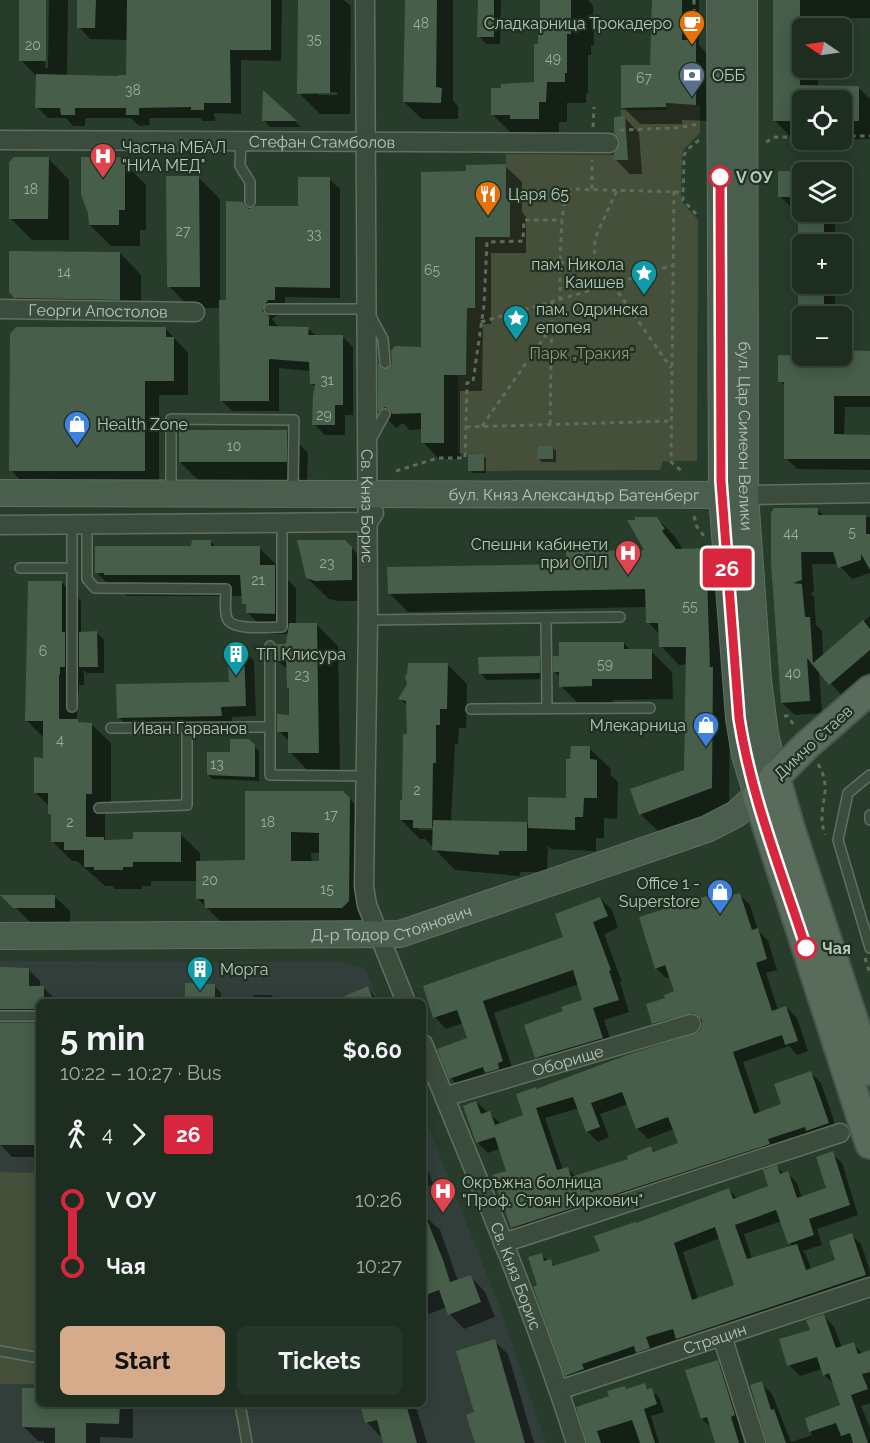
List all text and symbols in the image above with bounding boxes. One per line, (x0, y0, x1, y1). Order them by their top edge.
cafe icon: Сладкарница Трокадеро (677, 8, 707, 46)
place label: Сладкарница Трокадеро (484, 14, 672, 33)
house number: 48 (413, 15, 429, 31)
north arrow (792, 18, 852, 78)
map controls (792, 18, 852, 366)
house number: 35 (306, 31, 322, 47)
house number: 20 (25, 37, 41, 53)
house number: 49 (545, 50, 561, 66)
bank icon: ОББ (677, 60, 707, 98)
place label: ОББ (712, 66, 745, 85)
house number: 67 (636, 70, 652, 86)
house number: 38 (125, 82, 141, 98)
button: locate (792, 90, 852, 150)
street label: Стефан Стамболов (249, 132, 395, 152)
place label: Частна МБАЛ "НИА МЕД" (122, 138, 226, 175)
hospital icon: Частна МБАЛ "НИА МЕД" (88, 141, 118, 179)
button: layers (792, 162, 852, 222)
marker: V ОУ (709, 166, 731, 188)
place label: V ОУ (736, 168, 773, 187)
restaurant icon: Царя 65 (473, 179, 503, 217)
house number: 18 (24, 181, 38, 197)
place label: Царя 65 (508, 185, 569, 204)
house number: 27 (176, 223, 191, 239)
house number: 33 (307, 226, 321, 242)
button: + (792, 234, 852, 294)
place label: пам. Никола Каишев (531, 255, 624, 292)
place icon: пам. Никола Каишев (629, 258, 659, 296)
house number: 65 (424, 262, 440, 278)
house number: 14 (57, 264, 71, 280)
street label: Георги Апостолов (28, 300, 168, 322)
place label: пам. Одринска епопея (536, 300, 648, 337)
place icon: пам. Одринска епопея (501, 303, 531, 341)
button: − (792, 306, 852, 366)
street label: бул. Цар Симеон Велики (735, 341, 756, 531)
park label: Парк „Тракия“ (530, 344, 634, 363)
house number: 31 (320, 372, 334, 388)
house number: 29 (316, 407, 332, 423)
shop icon: Health Zone (62, 409, 92, 447)
place label: Health Zone (97, 415, 188, 434)
house number: 10 (227, 438, 241, 454)
street label: Св. Княз Борис (357, 449, 377, 563)
street label: бул. Княз Александър Батенберг (449, 485, 700, 505)
house number: 5 (848, 524, 856, 540)
house number: 44 (783, 525, 799, 541)
place label: Спешни кабинети при ОПЛ (471, 535, 608, 572)
hospital icon: Спешни кабинети при ОПЛ (613, 538, 643, 576)
line badge: 26 (700, 548, 754, 588)
house number: 23 (320, 555, 334, 571)
text: 26 (715, 556, 739, 581)
house number: 21 (251, 572, 265, 588)
house number: 55 (682, 598, 698, 614)
building icon: ТП Клисура (221, 639, 251, 677)
house number: 6 (39, 643, 47, 659)
place label: ТП Клисура (256, 645, 346, 664)
house number: 59 (597, 656, 613, 672)
house number: 40 (785, 665, 801, 681)
house number: 23 (295, 667, 309, 683)
street label: Димчо Стаев (770, 701, 856, 783)
shop icon: Млекарница (691, 710, 721, 748)
place label: Млекарница (590, 716, 686, 735)
street label: Иван Гарванов (133, 719, 247, 738)
house number: 4 (56, 732, 64, 748)
house number: 13 (210, 756, 224, 772)
house number: 2 (413, 782, 421, 798)
house number: 17 (324, 807, 338, 823)
house number: 2 (66, 814, 74, 830)
house number: 18 (261, 814, 275, 830)
house number: 20 (202, 872, 218, 888)
place label: Office 1 - Superstore (619, 874, 700, 911)
shop icon: Office 1 - Superstore (705, 877, 735, 915)
house number: 15 (320, 881, 334, 897)
street label: Д-р Тодор Стоянович (311, 901, 474, 944)
marker: Чая (795, 937, 817, 959)
place label: Чая (822, 939, 851, 958)
building icon: Морга (185, 954, 215, 992)
place label: Морга (220, 960, 269, 979)
text: 5 min (60, 1019, 145, 1058)
text: $0.60 (343, 1037, 402, 1063)
street label: Оборище (530, 1041, 606, 1080)
text: 10:22 – 10:27 · Bus (60, 1061, 222, 1085)
icon: walk (60, 1118, 93, 1151)
icon: forward (122, 1118, 155, 1151)
text: 4 (102, 1122, 113, 1146)
text: 26 (176, 1122, 201, 1147)
place label: Окръжна болница "Проф. Стоян Киркович" (462, 1173, 643, 1210)
hospital icon: Окръжна болница "Проф. Стоян Киркович" (428, 1176, 458, 1214)
text: V ОУ (106, 1187, 156, 1213)
text: 10:26 (355, 1188, 402, 1212)
street label: Св. Княз Борис (486, 1219, 545, 1333)
text: Чая (106, 1253, 146, 1279)
text: 10:27 (356, 1254, 402, 1278)
street label: Страцин (681, 1320, 749, 1358)
button: Start (60, 1326, 225, 1395)
button: Tickets (237, 1326, 402, 1395)

